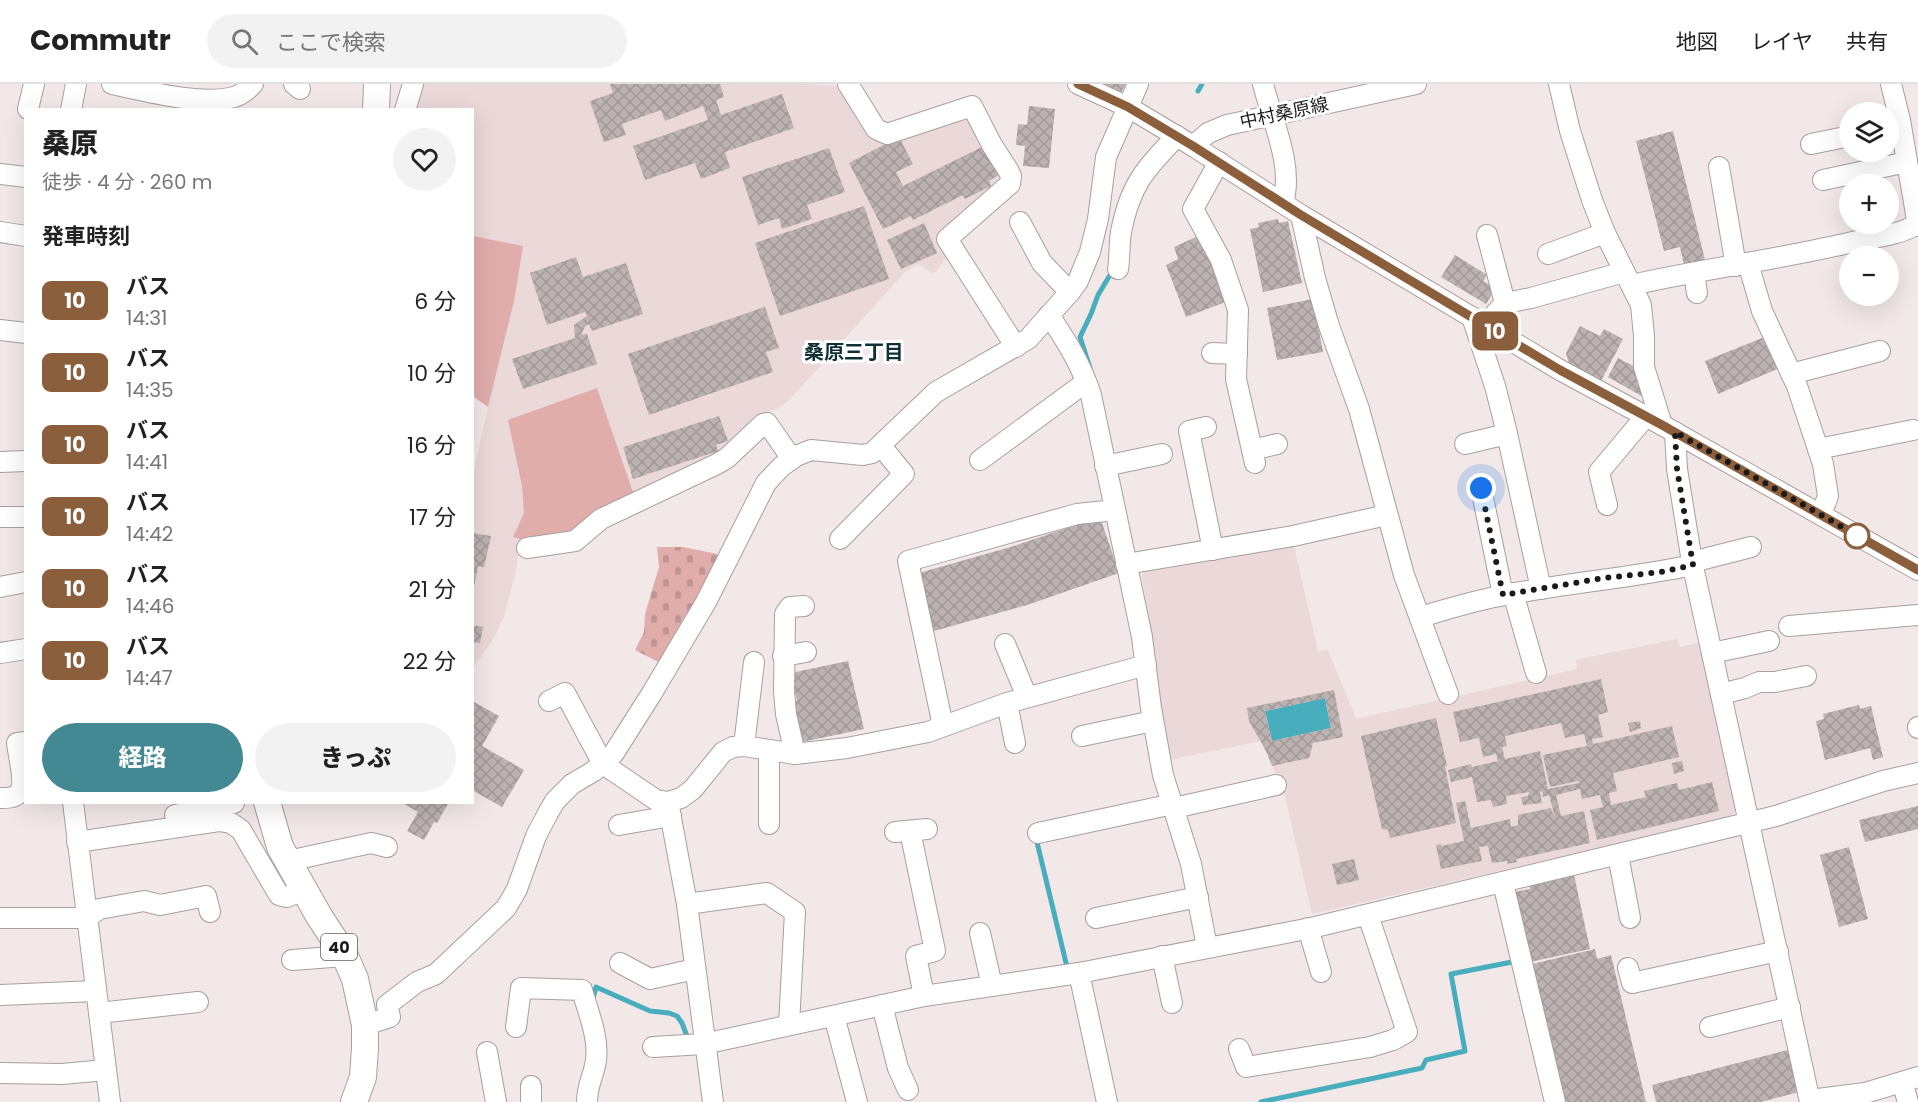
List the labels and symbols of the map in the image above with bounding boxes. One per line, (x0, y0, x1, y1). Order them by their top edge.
street label: 中村桑原線 (1237, 91, 1331, 134)
line badge: 10 (1468, 312, 1522, 350)
district label: 桑原三丁目 (804, 338, 904, 366)
your location (1466, 473, 1496, 503)
unlabelled marker (1844, 523, 1870, 549)
road number: 40 (321, 934, 357, 960)

